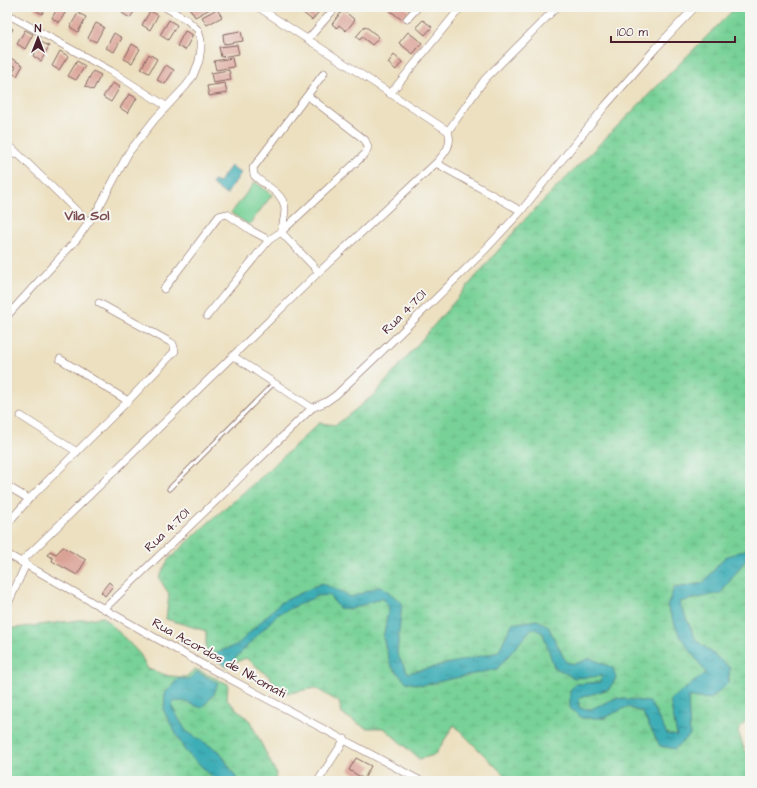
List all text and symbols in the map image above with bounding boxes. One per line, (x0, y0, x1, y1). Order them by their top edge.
north arrow (18, 18, 58, 58)
scale bar (611, 18, 735, 44)
text: N (35, 21, 42, 36)
text: 100 m (617, 24, 648, 41)
district label: Vila Sol (64, 206, 110, 226)
street label: Rua 4.701 (378, 286, 430, 338)
street label: Rua 4.701 (141, 504, 194, 556)
street label: Rua Acordos de Nkomati (149, 614, 289, 702)

